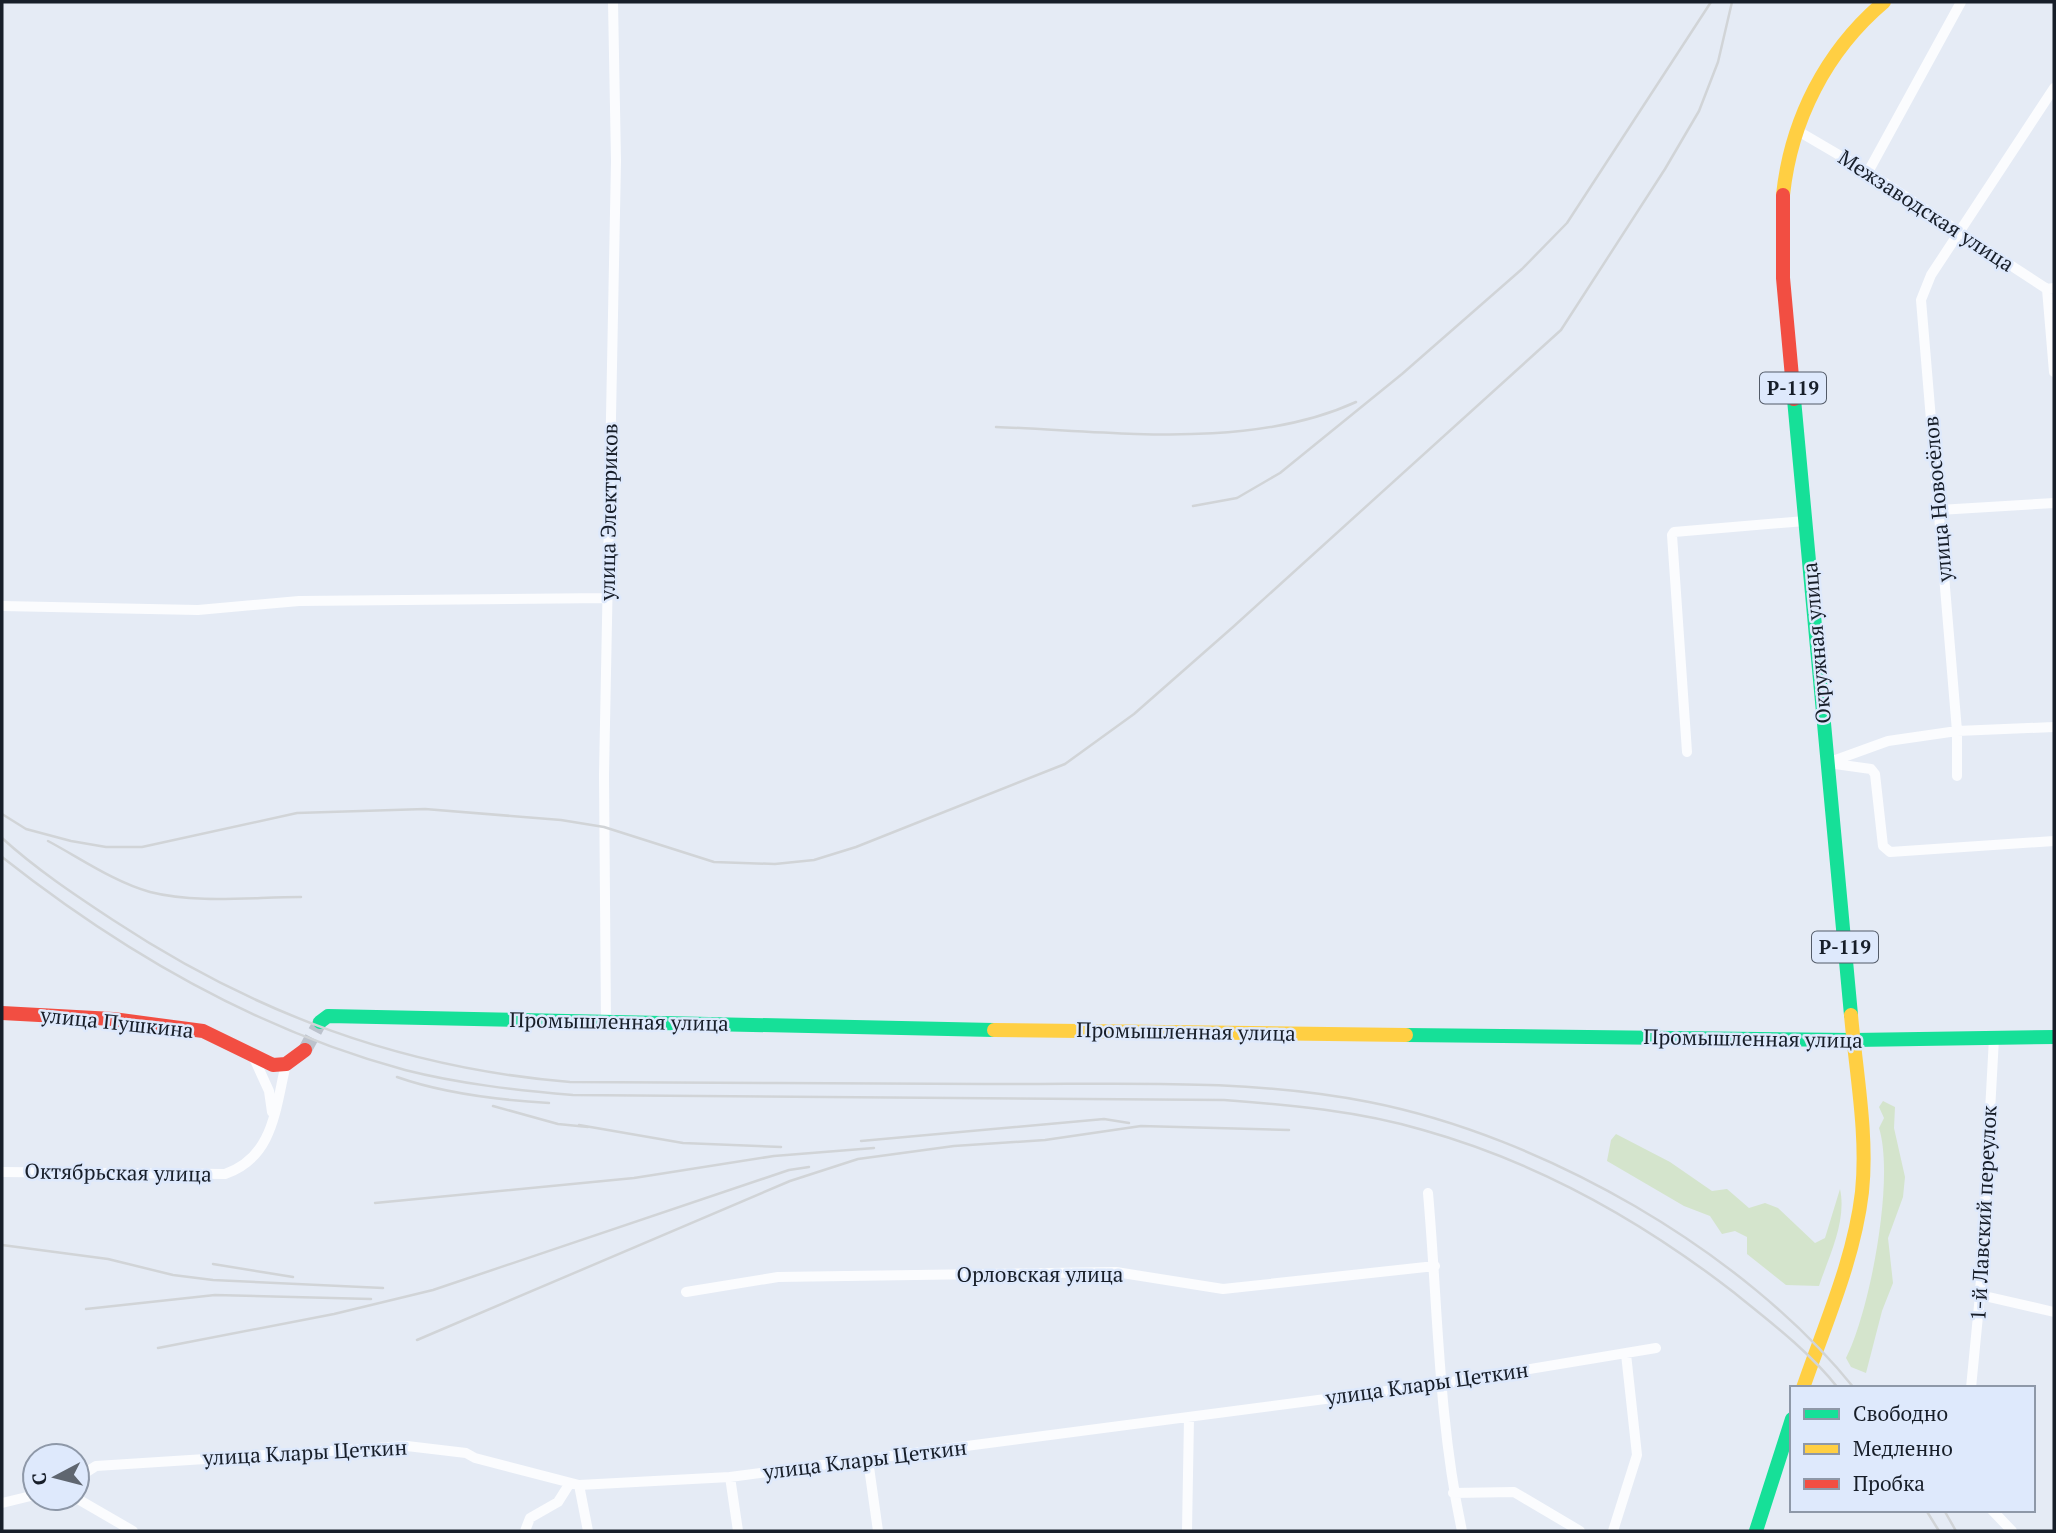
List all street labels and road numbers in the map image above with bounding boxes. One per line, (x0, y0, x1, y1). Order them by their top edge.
street label: Межзаводская улица (1833, 143, 2020, 278)
road number: Р-119 (1760, 372, 1826, 404)
street label: улица Новосёлов (1916, 415, 1958, 584)
street label: улица Электриков (592, 423, 624, 602)
street label: Окружная улица (1795, 561, 1837, 725)
road number: Р-119 (1812, 931, 1878, 962)
street label: улица Пушкина (38, 1000, 195, 1044)
street label: Промышленная улица (509, 1005, 729, 1037)
street label: Промышленная улица (1076, 1015, 1296, 1047)
street label: Промышленная улица (1643, 1022, 1863, 1054)
street label: 1-й Лавский переулок (1963, 1104, 2003, 1321)
street label: Октябрьская улица (24, 1156, 212, 1188)
street label: Орловская улица (957, 1260, 1124, 1288)
street label: улица Клары Цеткин (1323, 1355, 1530, 1411)
street label: улица Клары Цеткин (201, 1433, 408, 1471)
street label: улица Клары Цеткин (761, 1433, 968, 1485)

